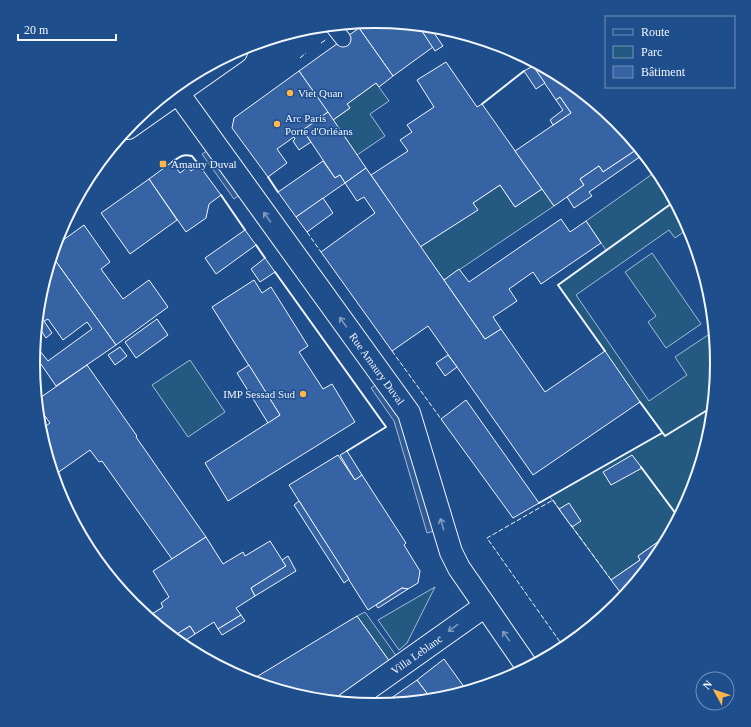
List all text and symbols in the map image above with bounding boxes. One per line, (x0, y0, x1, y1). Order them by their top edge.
scale bar (18, 16, 116, 42)
legend (605, 16, 735, 88)
text: 20 m (24, 23, 49, 37)
text: Route (641, 25, 670, 39)
text: Parc (641, 45, 662, 59)
text: Bâtiment (641, 65, 686, 79)
place label: Viet Quan (298, 87, 343, 99)
marker: Viet Quan (285, 88, 295, 98)
place label: Arc Paris Porte d'Orléans (285, 112, 353, 137)
marker: Arc Paris Porte d'Orléans (272, 119, 282, 129)
place label: Amaury Duval (171, 158, 237, 170)
marker: Amaury Duval (158, 159, 168, 169)
one-way arrow (263, 212, 271, 223)
one-way arrow (339, 317, 347, 328)
street label: Rue Amaury Duval (347, 330, 407, 407)
place label: IMP Sessad Sud (223, 388, 295, 400)
marker: IMP Sessad Sud (298, 389, 308, 399)
one-way arrow (438, 518, 445, 531)
one-way arrow (447, 624, 458, 632)
one-way arrow (502, 631, 510, 642)
street label: Villa Leblanc (389, 632, 444, 677)
north arrow (695, 671, 735, 711)
text: N (700, 678, 715, 691)

